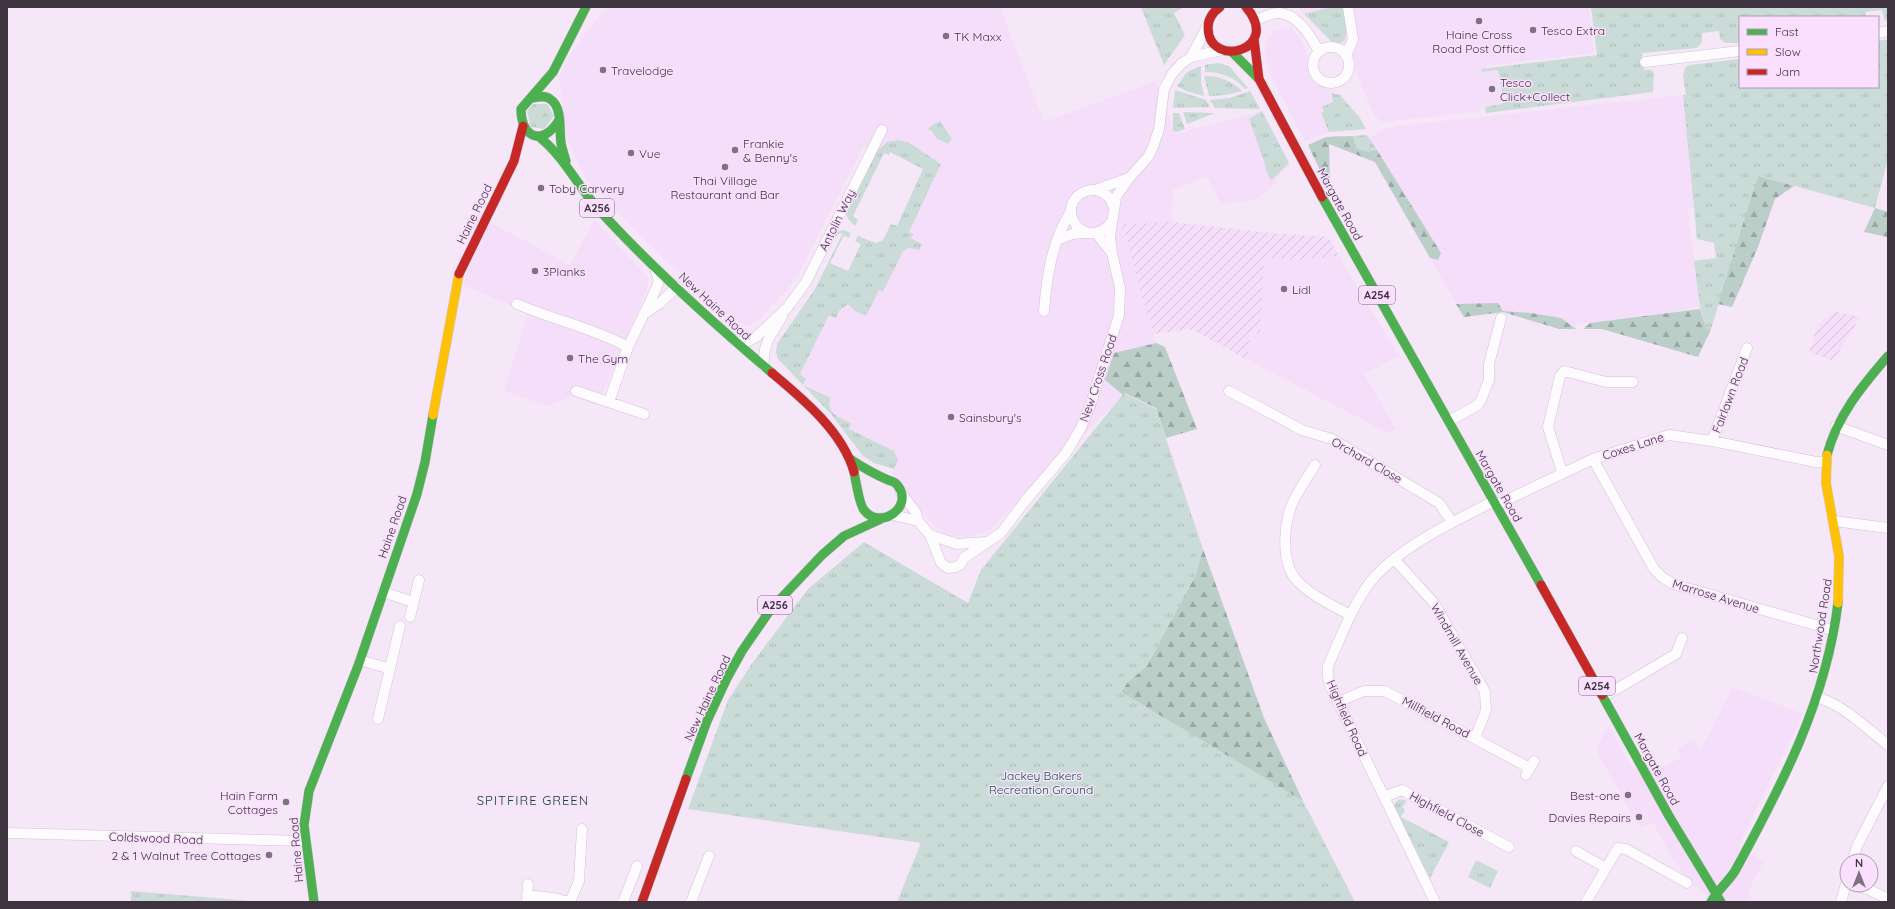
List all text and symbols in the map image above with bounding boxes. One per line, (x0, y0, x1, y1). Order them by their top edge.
marker: Haine Cross Road Post Office (1474, 16, 1484, 26)
legend (1739, 16, 1879, 88)
place label: Tesco Extra (1541, 23, 1605, 38)
text: Fast (1775, 24, 1799, 39)
marker: Tesco Extra (1528, 25, 1538, 35)
place label: Haine Cross Road Post Office (1432, 27, 1526, 56)
place label: TK Maxx (954, 29, 1002, 44)
marker: TK Maxx (941, 31, 951, 41)
text: Slow (1775, 44, 1801, 59)
place label: Travelodge (611, 63, 674, 78)
text: Jam (1775, 64, 1800, 79)
marker: Travelodge (598, 65, 608, 75)
place label: Tesco Click+Collect (1500, 75, 1570, 104)
marker: Tesco Click+Collect (1487, 84, 1497, 94)
place label: Frankie & Benny's (743, 136, 798, 165)
marker: Frankie & Benny's (730, 145, 740, 155)
place label: Vue (639, 146, 661, 161)
marker: Vue (626, 148, 636, 158)
marker: Thai Village Restaurant and Bar (720, 162, 730, 172)
street label: Margate Road (1314, 165, 1366, 243)
place label: Thai Village Restaurant and Bar (671, 173, 780, 202)
street label: Haine Road (453, 181, 495, 247)
place label: Toby Carvery (549, 181, 624, 196)
marker: Toby Carvery (536, 183, 546, 193)
street label: Antolin Way (816, 187, 858, 253)
road number: A256 (580, 199, 614, 217)
place label: 3Planks (543, 264, 586, 279)
marker: 3Planks (530, 266, 540, 276)
street label: New Haine Road (676, 269, 754, 343)
place label: Lidl (1292, 282, 1311, 297)
marker: Lidl (1279, 284, 1289, 294)
road number: A254 (1359, 286, 1395, 304)
street label: New Cross Road (1076, 332, 1120, 424)
place label: The Gym (578, 351, 628, 366)
marker: The Gym (565, 353, 575, 363)
street label: Fairlawn Road (1709, 355, 1751, 435)
place label: Sainsbury's (959, 410, 1022, 425)
marker: Sainsbury's (946, 412, 956, 422)
street label: Coxes Lane (1600, 429, 1666, 463)
street label: Orchard Close (1329, 434, 1405, 486)
street label: Margate Road (1472, 448, 1526, 524)
street label: Haine Road (374, 494, 410, 560)
street label: Marrose Avenue (1671, 576, 1762, 616)
street label: Northwood Road (1805, 578, 1835, 674)
road number: A256 (758, 596, 792, 614)
street label: Windmill Avenue (1428, 601, 1487, 688)
street label: New Haine Road (681, 653, 733, 743)
street label: Highfield Road (1323, 677, 1371, 759)
road number: A254 (1579, 677, 1615, 695)
street label: Millfield Road (1400, 693, 1472, 741)
street label: Margate Road (1631, 730, 1683, 808)
park label: Jackey Bakers Recreation Ground (989, 768, 1093, 797)
place label: Hain Farm Cottages (220, 788, 278, 817)
street label: Highfield Close (1407, 788, 1487, 840)
place label: Best-one (1570, 788, 1620, 803)
marker: Best-one (1623, 790, 1633, 800)
district label: SPITFIRE GREEN (477, 792, 589, 808)
marker: Hain Farm Cottages (281, 797, 291, 807)
place label: Davies Repairs (1549, 810, 1631, 825)
marker: Davies Repairs (1634, 812, 1644, 822)
street label: Haine Road (286, 817, 306, 883)
street label: Coldswood Road (109, 829, 203, 847)
place label: 2 & 1 Walnut Tree Cottages (111, 848, 261, 863)
marker: 2 & 1 Walnut Tree Cottages (264, 850, 274, 860)
north arrow (1839, 853, 1879, 893)
text: N (1855, 856, 1863, 870)

